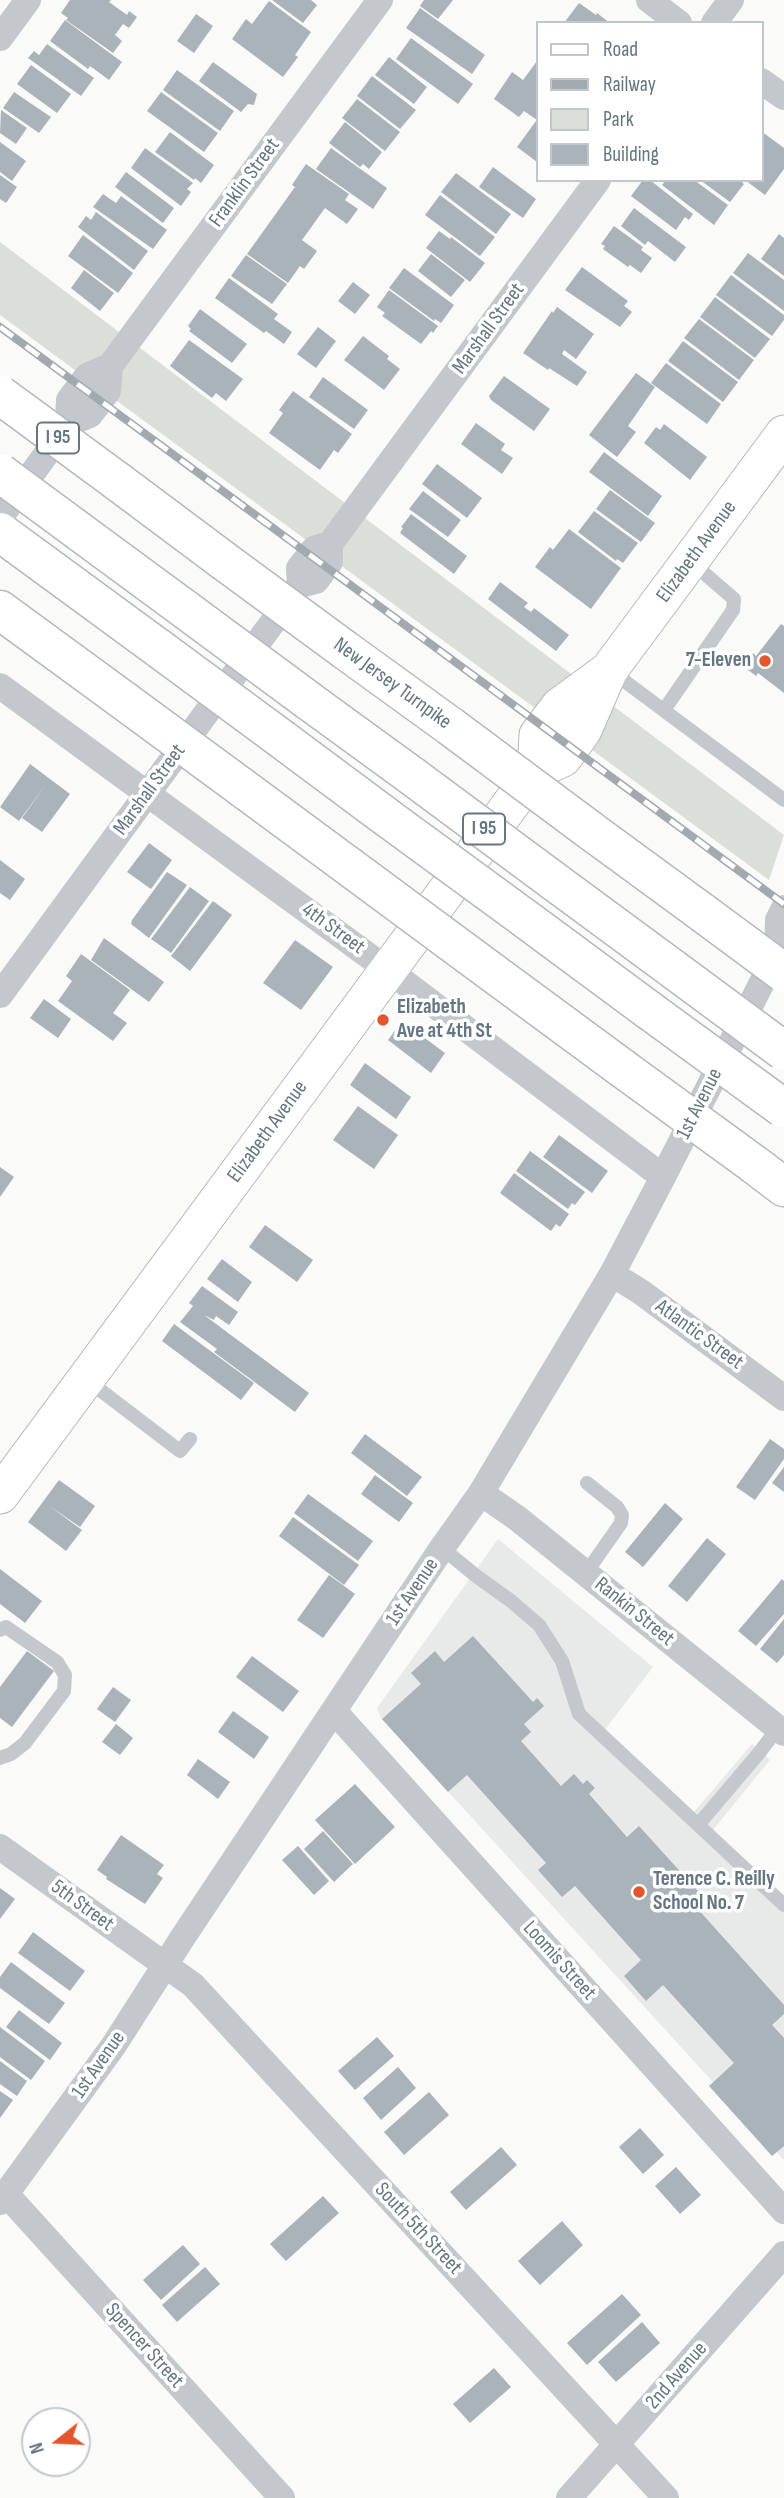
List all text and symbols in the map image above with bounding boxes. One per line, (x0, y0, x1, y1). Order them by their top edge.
legend (536, 21, 763, 182)
text: Road (603, 37, 638, 62)
text: Railway (603, 72, 656, 97)
text: Park (603, 107, 634, 132)
street label: Franklin Street (204, 134, 286, 232)
text: Building (603, 142, 659, 167)
street label: Marshall Street (448, 279, 530, 379)
road number: I 95 (37, 422, 79, 453)
street label: Elizabeth Avenue (652, 496, 742, 608)
street label: New Jersey Turnpike (328, 633, 456, 735)
place label: 7-Eleven (686, 648, 751, 674)
marker: 7-Eleven (757, 653, 773, 669)
street label: Marshall Street (109, 740, 191, 840)
road number: I 95 (463, 814, 505, 844)
street label: 4th Street (297, 898, 369, 960)
place label: Elizabeth Ave at 4th St (397, 995, 492, 1045)
marker: Elizabeth Ave at 4th St (375, 1012, 391, 1028)
street label: 1st Avenue (672, 1064, 728, 1144)
street label: Elizabeth Avenue (223, 1076, 313, 1188)
street label: Atlantic Street (650, 1295, 748, 1375)
street label: 1st Avenue (381, 1553, 445, 1631)
street label: Rankin Street (589, 1572, 679, 1652)
place label: Terence C. Reilly School No. 7 (653, 1867, 775, 1917)
street label: 5th Street (46, 1875, 118, 1937)
marker: Terence C. Reilly School No. 7 (631, 1884, 647, 1900)
street label: Loomis Street (517, 1916, 601, 2006)
street label: 1st Avenue (67, 2027, 131, 2103)
street label: South 5th Street (369, 2178, 467, 2280)
street label: Spencer Street (99, 2298, 189, 2394)
street label: 2nd Avenue (641, 2337, 713, 2415)
north arrow (21, 2407, 91, 2477)
text: N (25, 2440, 50, 2456)

